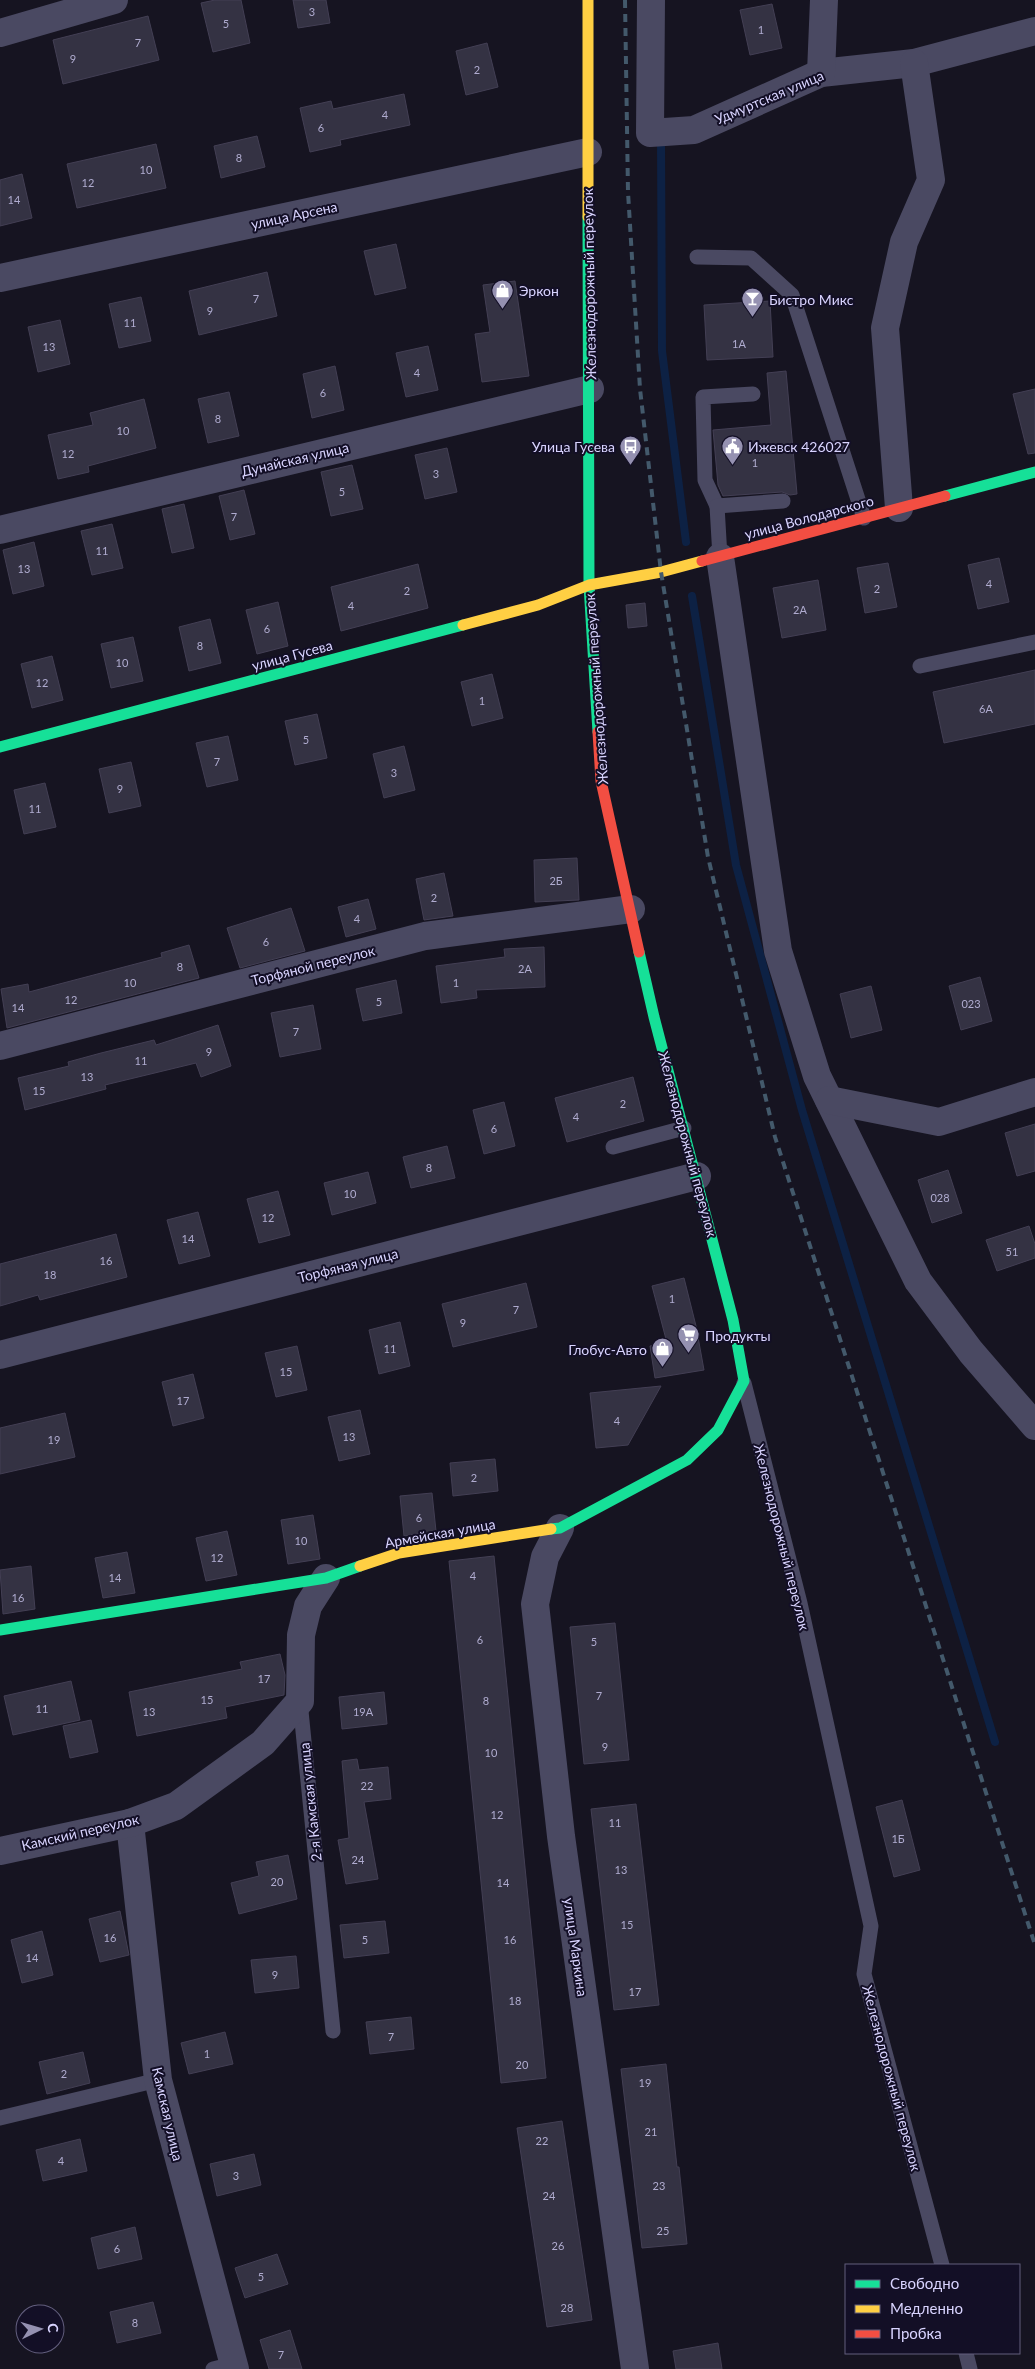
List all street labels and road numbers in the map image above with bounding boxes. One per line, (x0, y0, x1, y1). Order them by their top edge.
street label: Удмуртская улица (712, 66, 826, 128)
street label: Железнодорожный переулок (579, 187, 599, 380)
street label: улица Арсена (249, 198, 339, 232)
street label: Дунайская улица (239, 438, 351, 480)
street label: улица Володарского (743, 492, 875, 542)
street label: Железнодорожный переулок (581, 592, 611, 785)
street label: улица Гусева (250, 636, 334, 674)
street label: Торфяной переулок (249, 941, 377, 989)
street label: Железнодорожный переулок (655, 1049, 721, 1240)
street label: Торфяная улица (296, 1244, 400, 1286)
street label: Железнодорожный переулок (751, 1442, 814, 1633)
street label: Армейская улица (383, 1515, 497, 1551)
street label: 2-я Камская улица (295, 1742, 325, 1862)
street label: Камский переулок (20, 1810, 141, 1854)
street label: улица Маркина (561, 1897, 591, 1998)
street label: Железнодорожный переулок (859, 1983, 925, 2174)
street label: Камская улица (149, 2065, 187, 2163)

